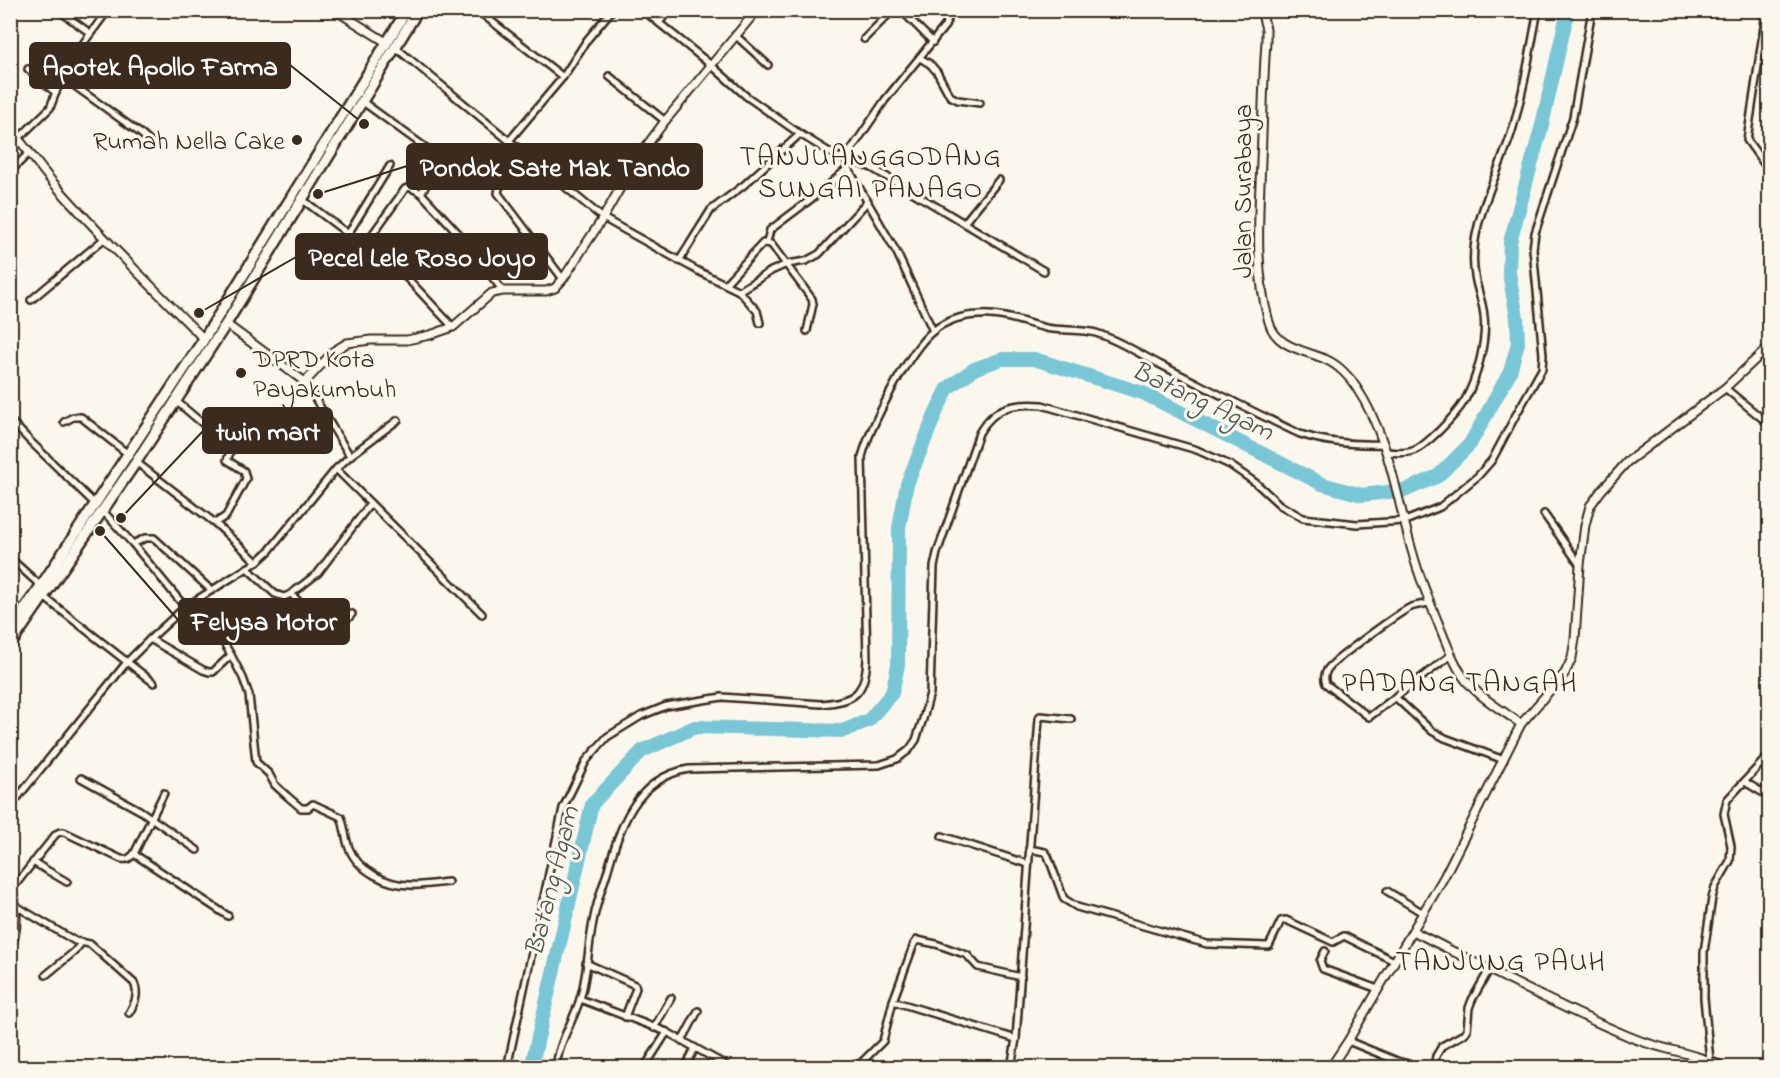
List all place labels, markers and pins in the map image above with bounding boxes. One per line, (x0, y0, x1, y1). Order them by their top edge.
callout: Apotek Apollo Farma (30, 43, 290, 88)
place label: Rumah Nella Cake (93, 124, 285, 162)
marker: Rumah Nella Cake (290, 133, 304, 147)
callout: Pondok Sate Mak Tando (407, 144, 702, 189)
callout: Pecel Lele Roso Joyo (296, 234, 547, 279)
place label: DPRD Kota Payakumbuh (252, 342, 396, 410)
marker: DPRD Kota Payakumbuh (234, 366, 248, 380)
callout: twin mart (203, 408, 332, 453)
callout: Felysa Motor (179, 599, 349, 644)

